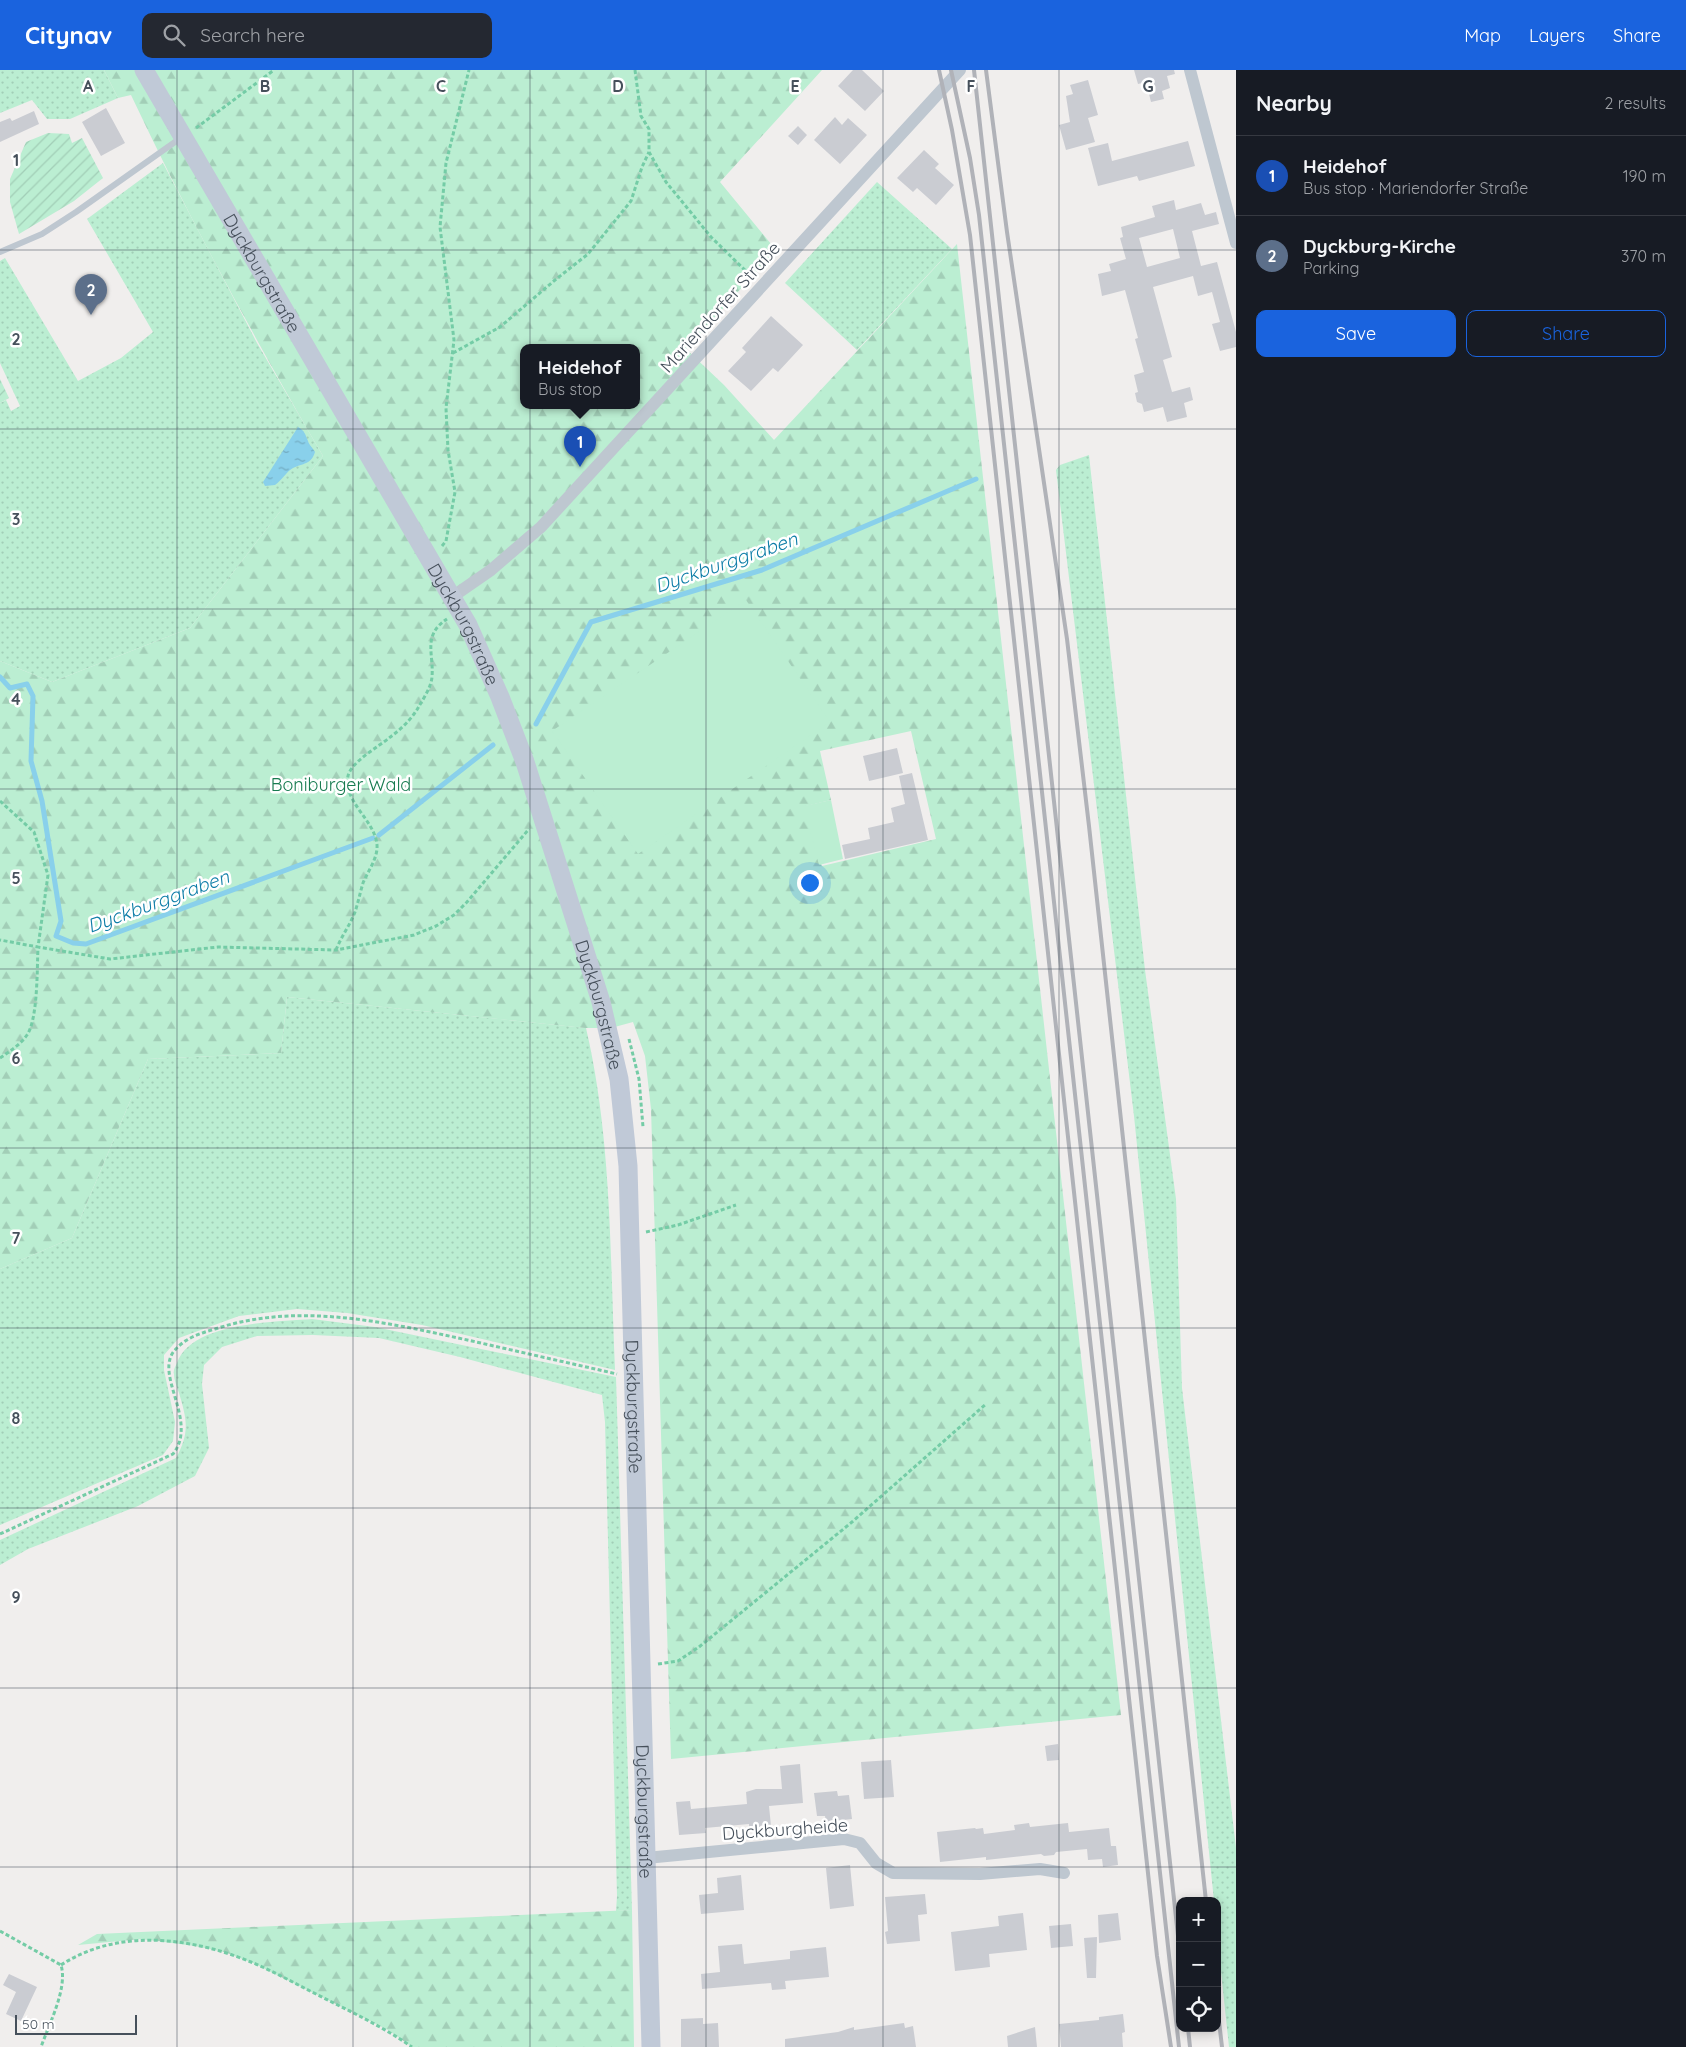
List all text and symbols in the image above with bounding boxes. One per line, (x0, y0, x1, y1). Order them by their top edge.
search box (142, 13, 492, 58)
text: Citynav (25, 20, 112, 50)
icon: search (160, 21, 188, 49)
text: Search here (200, 23, 305, 47)
text: Map (1464, 24, 1501, 47)
text: Layers (1529, 24, 1585, 47)
text: Share (1613, 24, 1661, 47)
text: A (83, 76, 94, 96)
text: B (260, 76, 270, 96)
text: C (436, 76, 446, 96)
text: D (612, 76, 624, 96)
text: E (790, 76, 800, 96)
text: F (967, 76, 976, 96)
text: G (1142, 76, 1154, 96)
text: Nearby (1256, 90, 1332, 116)
text: 2 results (1604, 93, 1666, 113)
text: 1 (13, 150, 19, 170)
text: Heidehof (1303, 154, 1387, 178)
text: 1 (1269, 166, 1275, 186)
text: 190 m (1623, 166, 1666, 186)
text: Bus stop · Mariendorfer Straße (1303, 178, 1528, 198)
street label: Dyckburgstraße (219, 209, 306, 337)
text: Dyckburg-Kirche (1303, 234, 1456, 258)
street label: Mariendorfer Straße (655, 237, 785, 377)
text: 2 (1267, 246, 1277, 266)
text: 370 m (1621, 246, 1666, 266)
text: Parking (1303, 258, 1360, 278)
pin: 2 (75, 274, 107, 315)
button: Save (1256, 310, 1456, 357)
button: Share (1466, 310, 1666, 357)
text: 2 (11, 329, 21, 349)
popup (520, 344, 640, 409)
text: Heidehof (538, 355, 622, 379)
text: Bus stop (538, 379, 602, 399)
pin: 1 (564, 426, 596, 467)
text: 3 (12, 509, 20, 529)
water label: Dyckburggraben (652, 526, 801, 598)
street label: Dyckburgstraße (423, 559, 505, 689)
text: 4 (11, 689, 21, 709)
park label: Boniburger Wald (271, 773, 411, 796)
water label: Dyckburggraben (84, 864, 233, 938)
text: 5 (11, 868, 21, 888)
your location (797, 870, 823, 896)
street label: Dyckburgstraße (570, 937, 628, 1072)
text: 6 (12, 1048, 21, 1068)
text: 7 (12, 1228, 21, 1248)
street label: Dyckburgstraße (621, 1339, 648, 1474)
text: 8 (12, 1408, 21, 1428)
text: 9 (11, 1587, 21, 1607)
street label: Dyckburgstraße (632, 1744, 658, 1879)
street label: Dyckburgheide (721, 1813, 849, 1845)
map controls (1176, 1897, 1221, 2032)
button: + (1176, 1897, 1221, 1942)
button: − (1176, 1942, 1221, 1987)
button: locate (1176, 1987, 1221, 2032)
scale bar (15, 2012, 138, 2035)
text: 50 m (22, 2015, 55, 2033)

